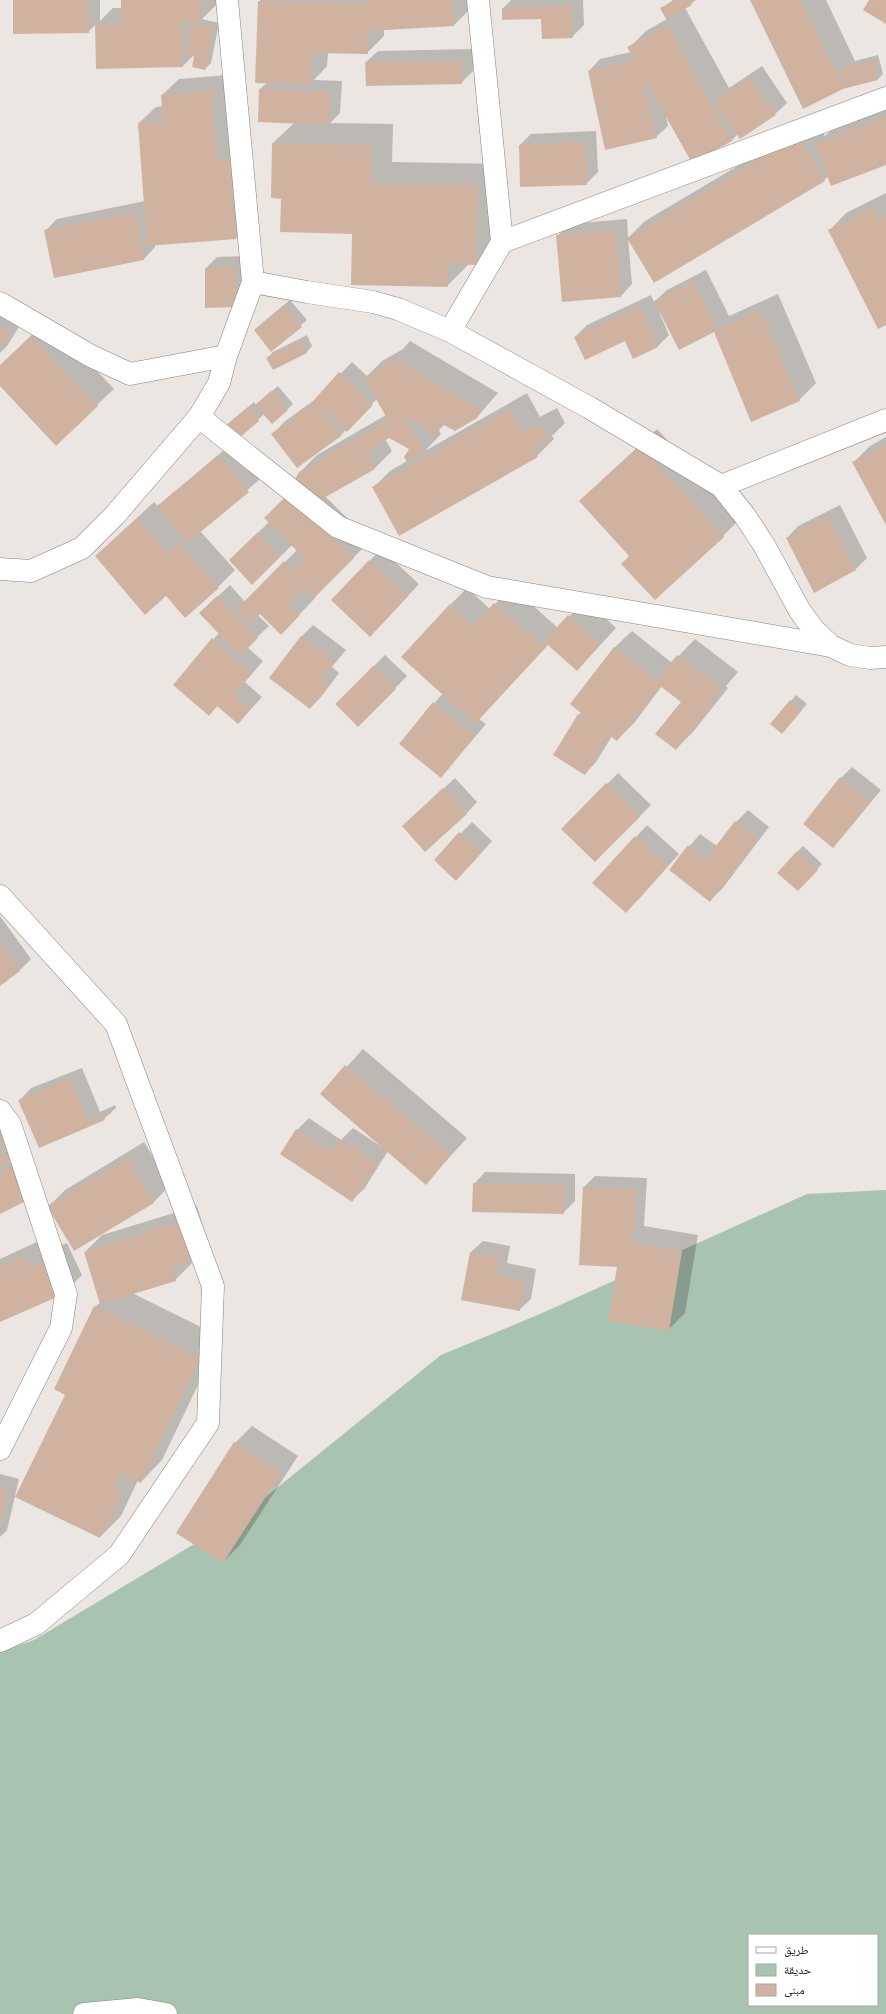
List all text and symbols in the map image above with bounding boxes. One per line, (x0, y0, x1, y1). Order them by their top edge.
legend (748, 1934, 878, 2006)
text: طريق (784, 1943, 809, 1957)
text: حديقة (784, 1963, 812, 1977)
text: مبنى (784, 1983, 805, 1997)

